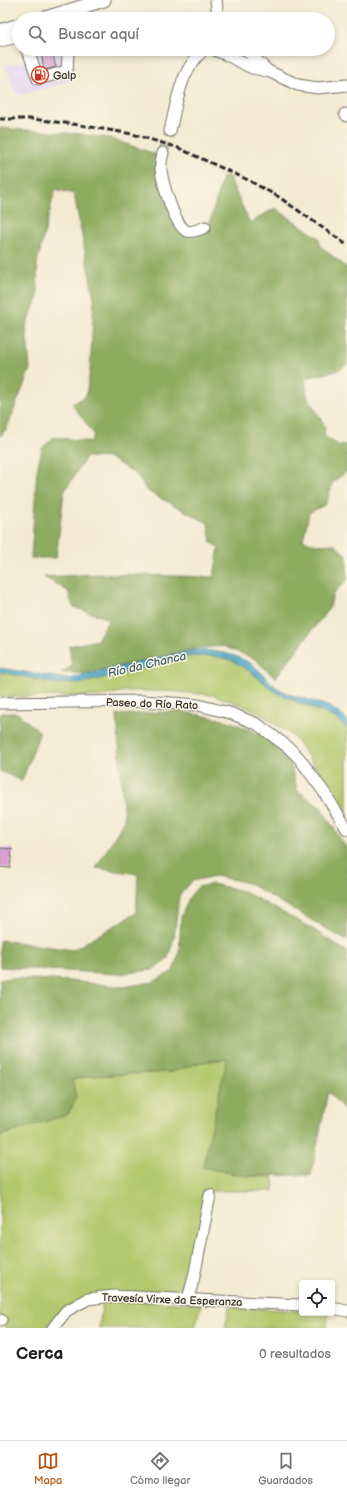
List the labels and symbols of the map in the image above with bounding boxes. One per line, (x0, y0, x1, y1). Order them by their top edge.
fuel station icon: Galp (30, 65, 50, 85)
place label: Galp (53, 69, 76, 82)
water label: Río da Chanca (106, 649, 188, 681)
street label: Paseo do Río Rato (106, 696, 198, 712)
street label: Travesía Virxe da Esperanza (101, 1291, 243, 1309)

